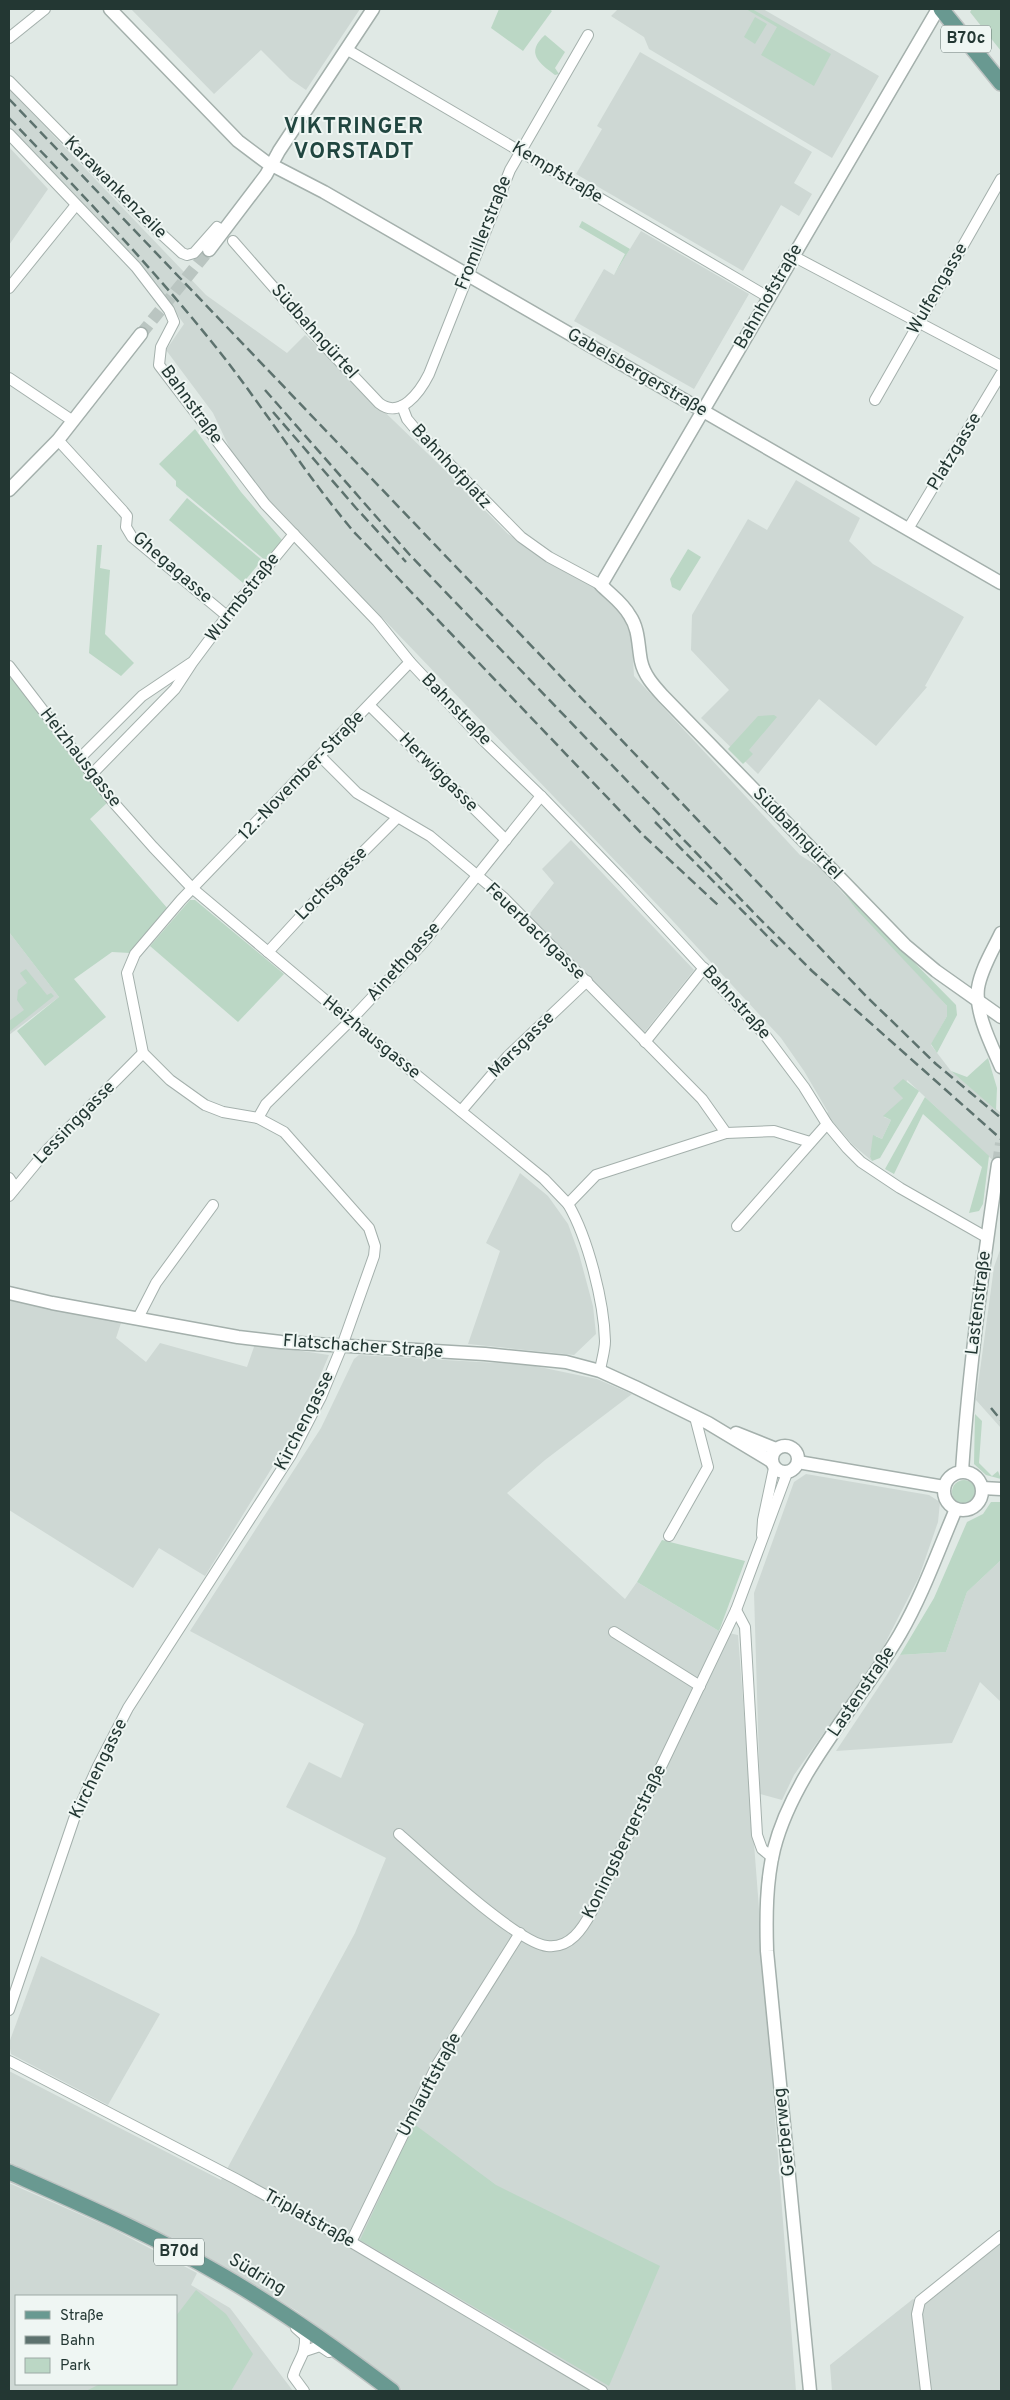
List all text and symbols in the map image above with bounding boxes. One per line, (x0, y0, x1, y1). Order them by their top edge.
road number: B70c (941, 26, 991, 52)
district label: VIKTRINGER VORSTADT (284, 114, 424, 166)
street label: Karawankenzeile (59, 132, 171, 244)
street label: Kempfstraße (507, 137, 607, 209)
street label: Fromillerstraße (451, 172, 517, 294)
street label: Wulfengasse (903, 239, 973, 339)
street label: Bahnhofstraße (730, 240, 808, 354)
street label: Südbahngürtel (265, 280, 363, 384)
street label: Gabelsbergerstraße (563, 323, 711, 423)
street label: Bahnstraße (155, 361, 227, 449)
street label: Platzgasse (923, 409, 987, 495)
street label: Bahnhofplatz (406, 420, 496, 514)
street label: Ghegagasse (127, 527, 217, 609)
street label: Wurmbstraße (201, 549, 285, 647)
street label: Bahnstraße (416, 669, 496, 751)
street label: Heizhausgasse (34, 704, 126, 812)
street label: 12.-November-Straße (234, 706, 370, 846)
street label: Herwiggasse (393, 728, 483, 818)
street label: Südbahngürtel (747, 783, 847, 885)
street label: Lochsgasse (291, 842, 373, 926)
street label: Feuerbachgasse (480, 878, 590, 986)
street label: Ainethgasse (362, 917, 446, 1007)
street label: Bahnstraße (697, 961, 775, 1045)
street label: Heizhausgasse (317, 991, 425, 1085)
street label: Marsgasse (484, 1007, 560, 1083)
street label: Lessinggasse (29, 1076, 121, 1170)
street label: Lastenstraße (961, 1250, 997, 1356)
street label: Flatschacher Straße (282, 1330, 444, 1364)
street label: Kirchengasse (270, 1367, 340, 1475)
street label: Lastenstraße (823, 1642, 901, 1742)
street label: Kirchengasse (65, 1715, 133, 1823)
street label: Koningsbergerstraße (578, 1761, 672, 1923)
street label: Umlauftstraße (393, 2029, 467, 2141)
street label: Gerberweg (769, 2086, 801, 2178)
street label: Triplatstraße (259, 2184, 359, 2254)
road number: B70d (154, 2238, 204, 2266)
street label: Südring (224, 2249, 290, 2301)
legend (15, 2295, 178, 2385)
text: Straße (60, 2307, 104, 2326)
text: Bahn (60, 2332, 95, 2351)
text: Park (60, 2357, 91, 2376)

